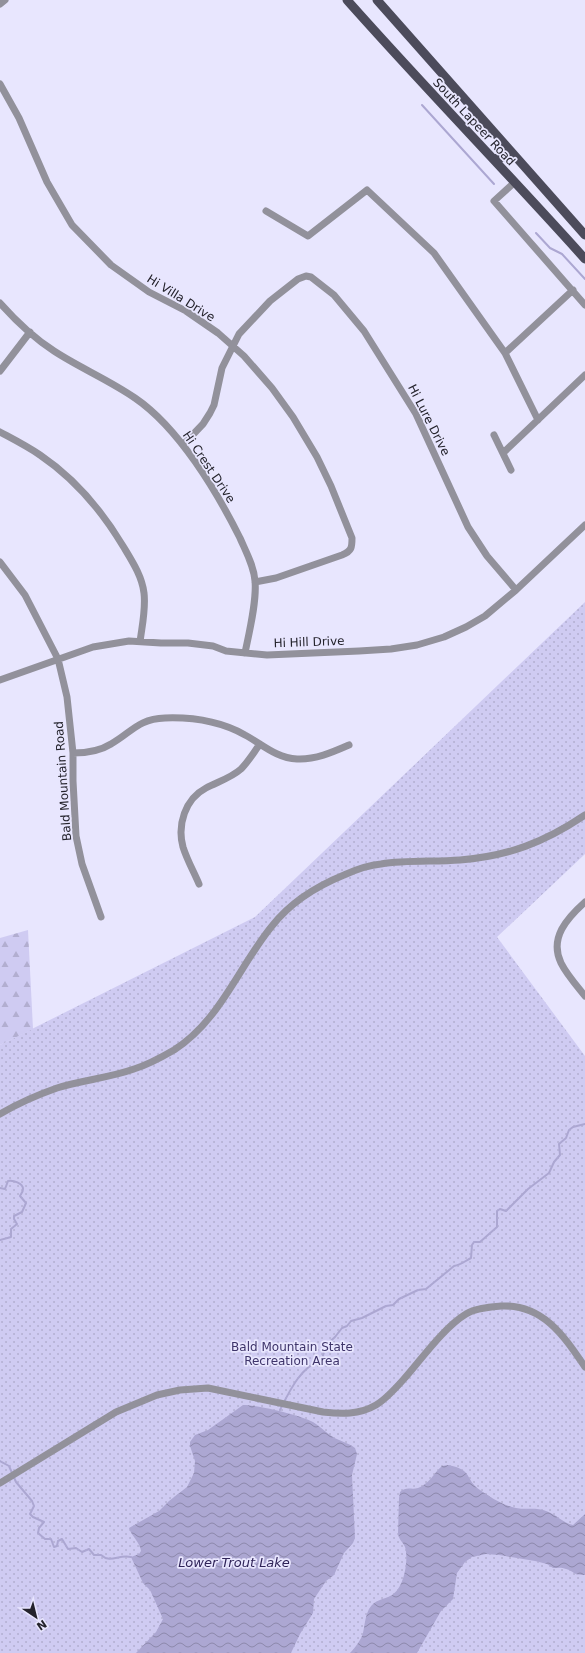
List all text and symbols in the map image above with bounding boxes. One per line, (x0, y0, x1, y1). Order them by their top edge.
street label: South Lapeer Road (430, 76, 518, 168)
street label: Hi Villa Drive (145, 272, 217, 324)
street label: Hi Lure Drive (405, 382, 453, 458)
street label: Hi Crest Drive (180, 429, 238, 505)
street label: Hi Hill Drive (273, 634, 345, 650)
street label: Bald Mountain Road (52, 721, 74, 841)
park label: Bald Mountain State Recreation Area (231, 1340, 353, 1368)
water label: Lower Trout Lake (178, 1555, 290, 1570)
north arrow (16, 1597, 56, 1637)
text: N (34, 1617, 49, 1633)

